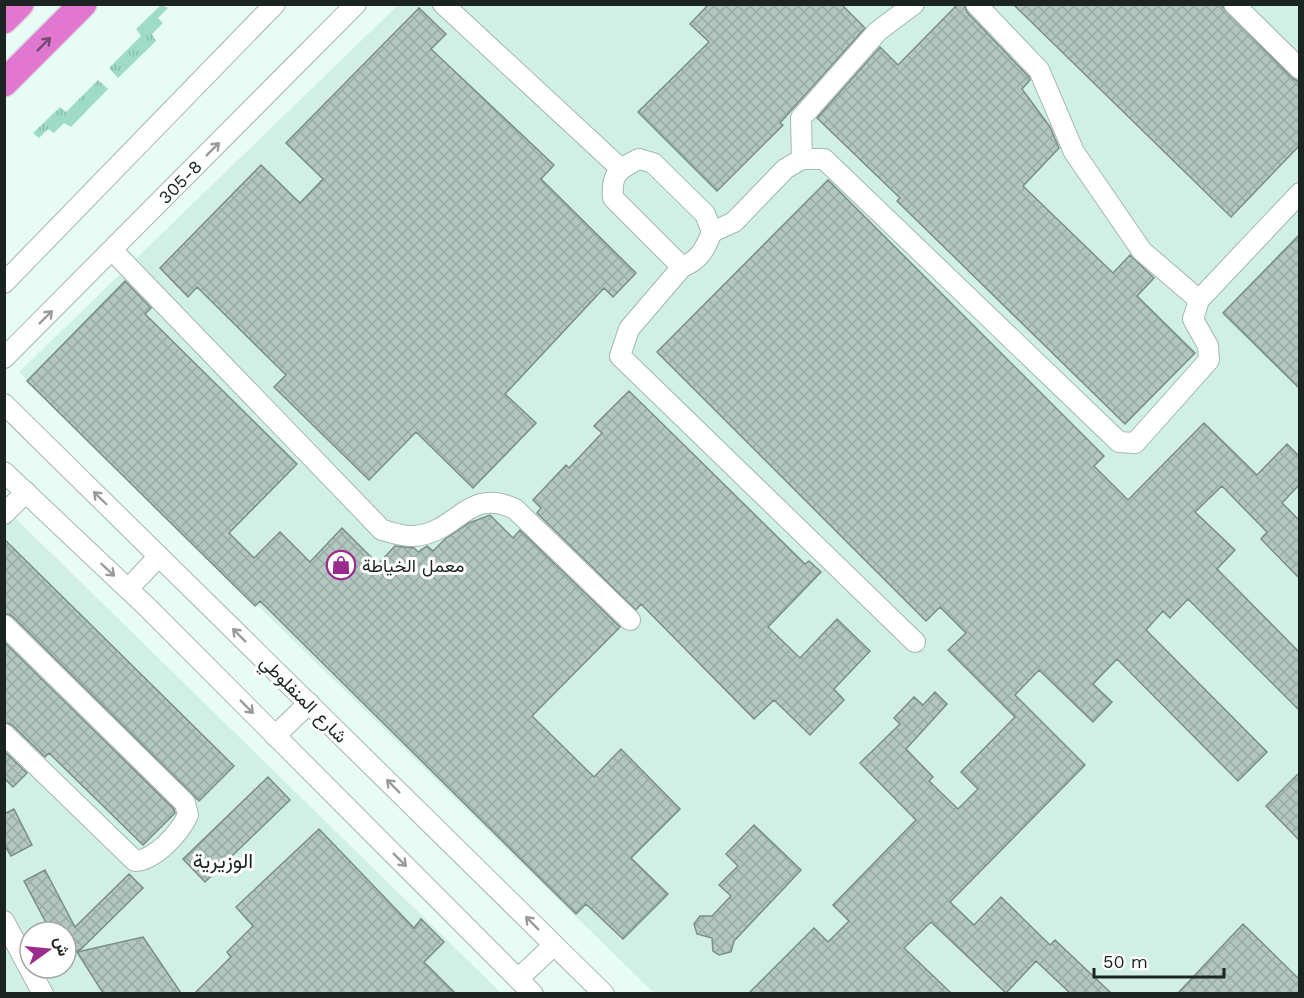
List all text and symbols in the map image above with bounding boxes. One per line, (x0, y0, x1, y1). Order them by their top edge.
one-way arrow (36, 36, 51, 51)
one-way arrow (205, 141, 220, 156)
street label: 305-8 (154, 155, 206, 207)
one-way arrow (38, 309, 53, 324)
one-way arrow (93, 491, 108, 505)
shop icon: معمل الخياطة (325, 549, 357, 581)
place label: معمل الخياطة (362, 555, 464, 577)
one-way arrow (101, 563, 116, 577)
one-way arrow (232, 627, 247, 642)
street label: شارع المنفلوطي (253, 651, 352, 750)
one-way arrow (240, 700, 254, 715)
one-way arrow (386, 779, 401, 794)
district label: الوزيرية (193, 848, 253, 874)
one-way arrow (392, 853, 407, 867)
one-way arrow (525, 916, 540, 930)
north arrow (18, 920, 78, 980)
text: ش (50, 934, 74, 958)
scale bar (1094, 941, 1224, 979)
text: 50 m (1103, 951, 1148, 972)

